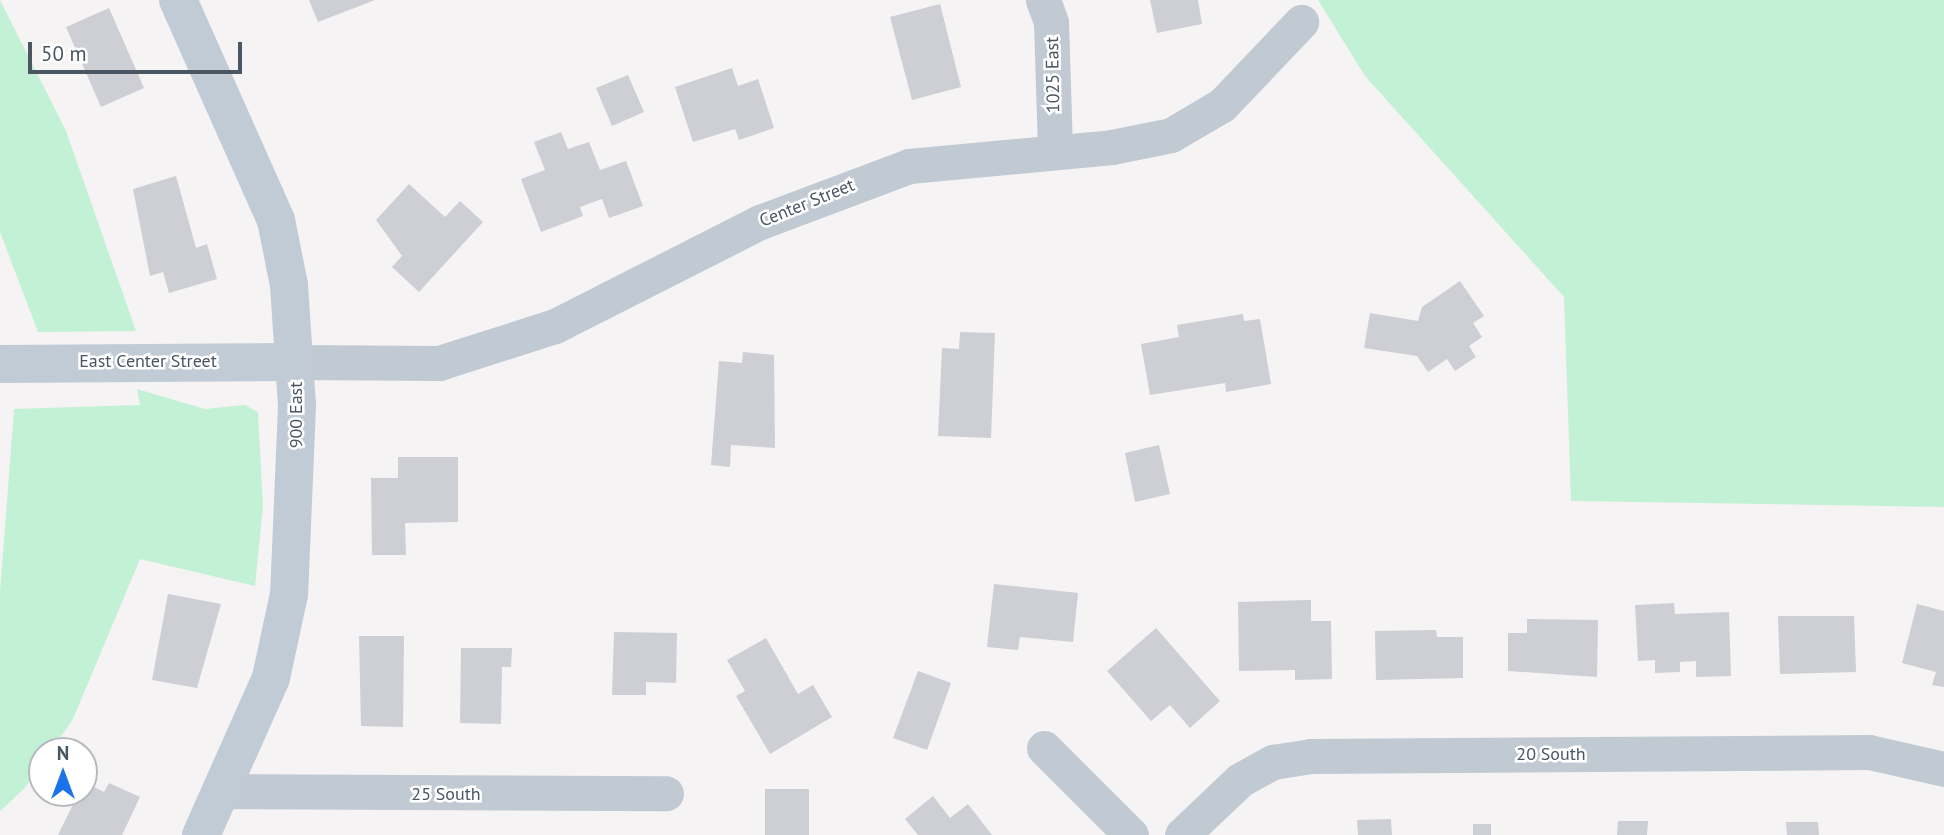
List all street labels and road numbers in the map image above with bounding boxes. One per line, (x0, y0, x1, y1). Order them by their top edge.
street label: 1025 East (1042, 37, 1064, 113)
street label: Center Street (756, 174, 858, 232)
street label: East Center Street (79, 350, 217, 372)
street label: 900 East (285, 382, 307, 448)
street label: 20 South (1516, 743, 1586, 765)
street label: 25 South (411, 783, 481, 805)

